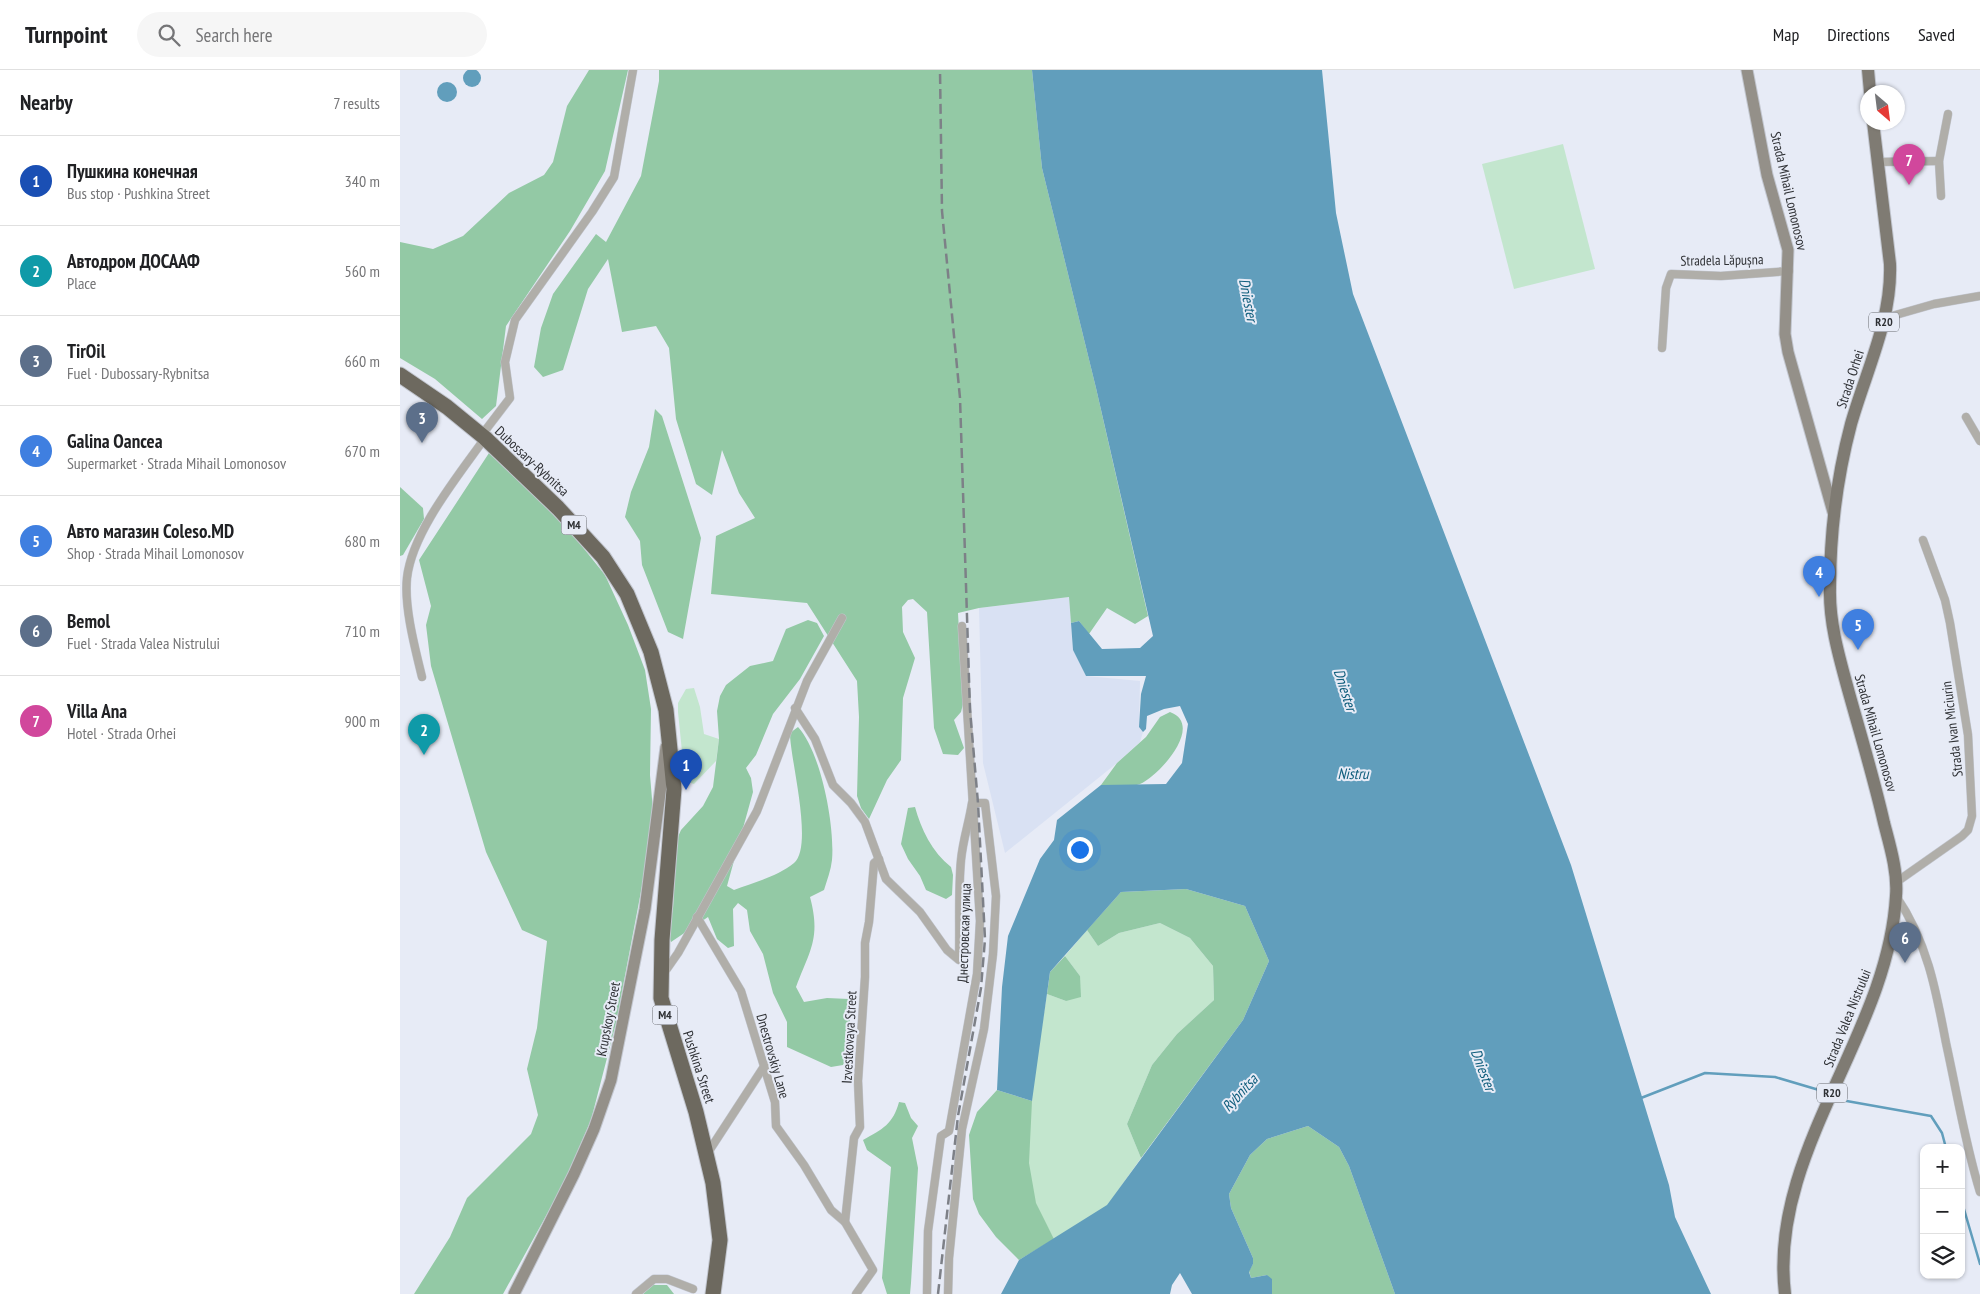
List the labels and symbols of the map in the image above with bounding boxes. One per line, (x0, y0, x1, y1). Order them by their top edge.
north arrow (1860, 85, 1905, 130)
street label: Strada Mihail Lomonosov (1767, 130, 1812, 253)
pin: 7 (1893, 144, 1925, 185)
street label: Stradela Lăpușna (1680, 250, 1764, 270)
water label: Dniester (1235, 277, 1262, 325)
road number: R20 (1869, 312, 1899, 332)
street label: Strada Orhei (1832, 347, 1868, 411)
pin: 3 (406, 402, 438, 443)
street label: Dubossary-Rybnitsa (491, 422, 573, 500)
road number: M4 (562, 516, 586, 534)
pin: 4 (1803, 556, 1835, 597)
pin: 5 (1842, 609, 1874, 650)
water label: Dniester (1330, 666, 1362, 715)
street label: Strada Mihail Lomonosov (1851, 672, 1902, 794)
street label: Strada Ivan Miciurin (1937, 680, 1967, 778)
pin: 2 (408, 714, 440, 755)
pin: 1 (670, 749, 702, 790)
water label: Nistru (1337, 764, 1370, 783)
your location (1067, 837, 1093, 863)
street label: Днестровская улица (953, 883, 975, 983)
pin: 6 (1889, 922, 1921, 963)
street label: Strada Valea Nistrului (1819, 966, 1875, 1070)
street label: Krupskoy Street (592, 980, 624, 1058)
street label: Izvestkovaya Street (838, 990, 860, 1084)
road number: M4 (652, 1006, 678, 1024)
street label: Dnestrovskiy Lane (752, 1012, 794, 1101)
street label: Pushkina Street (679, 1029, 719, 1106)
water label: Dniester (1467, 1046, 1501, 1095)
water label: Rybnitsa (1218, 1069, 1262, 1115)
road number: R20 (1817, 1084, 1847, 1102)

